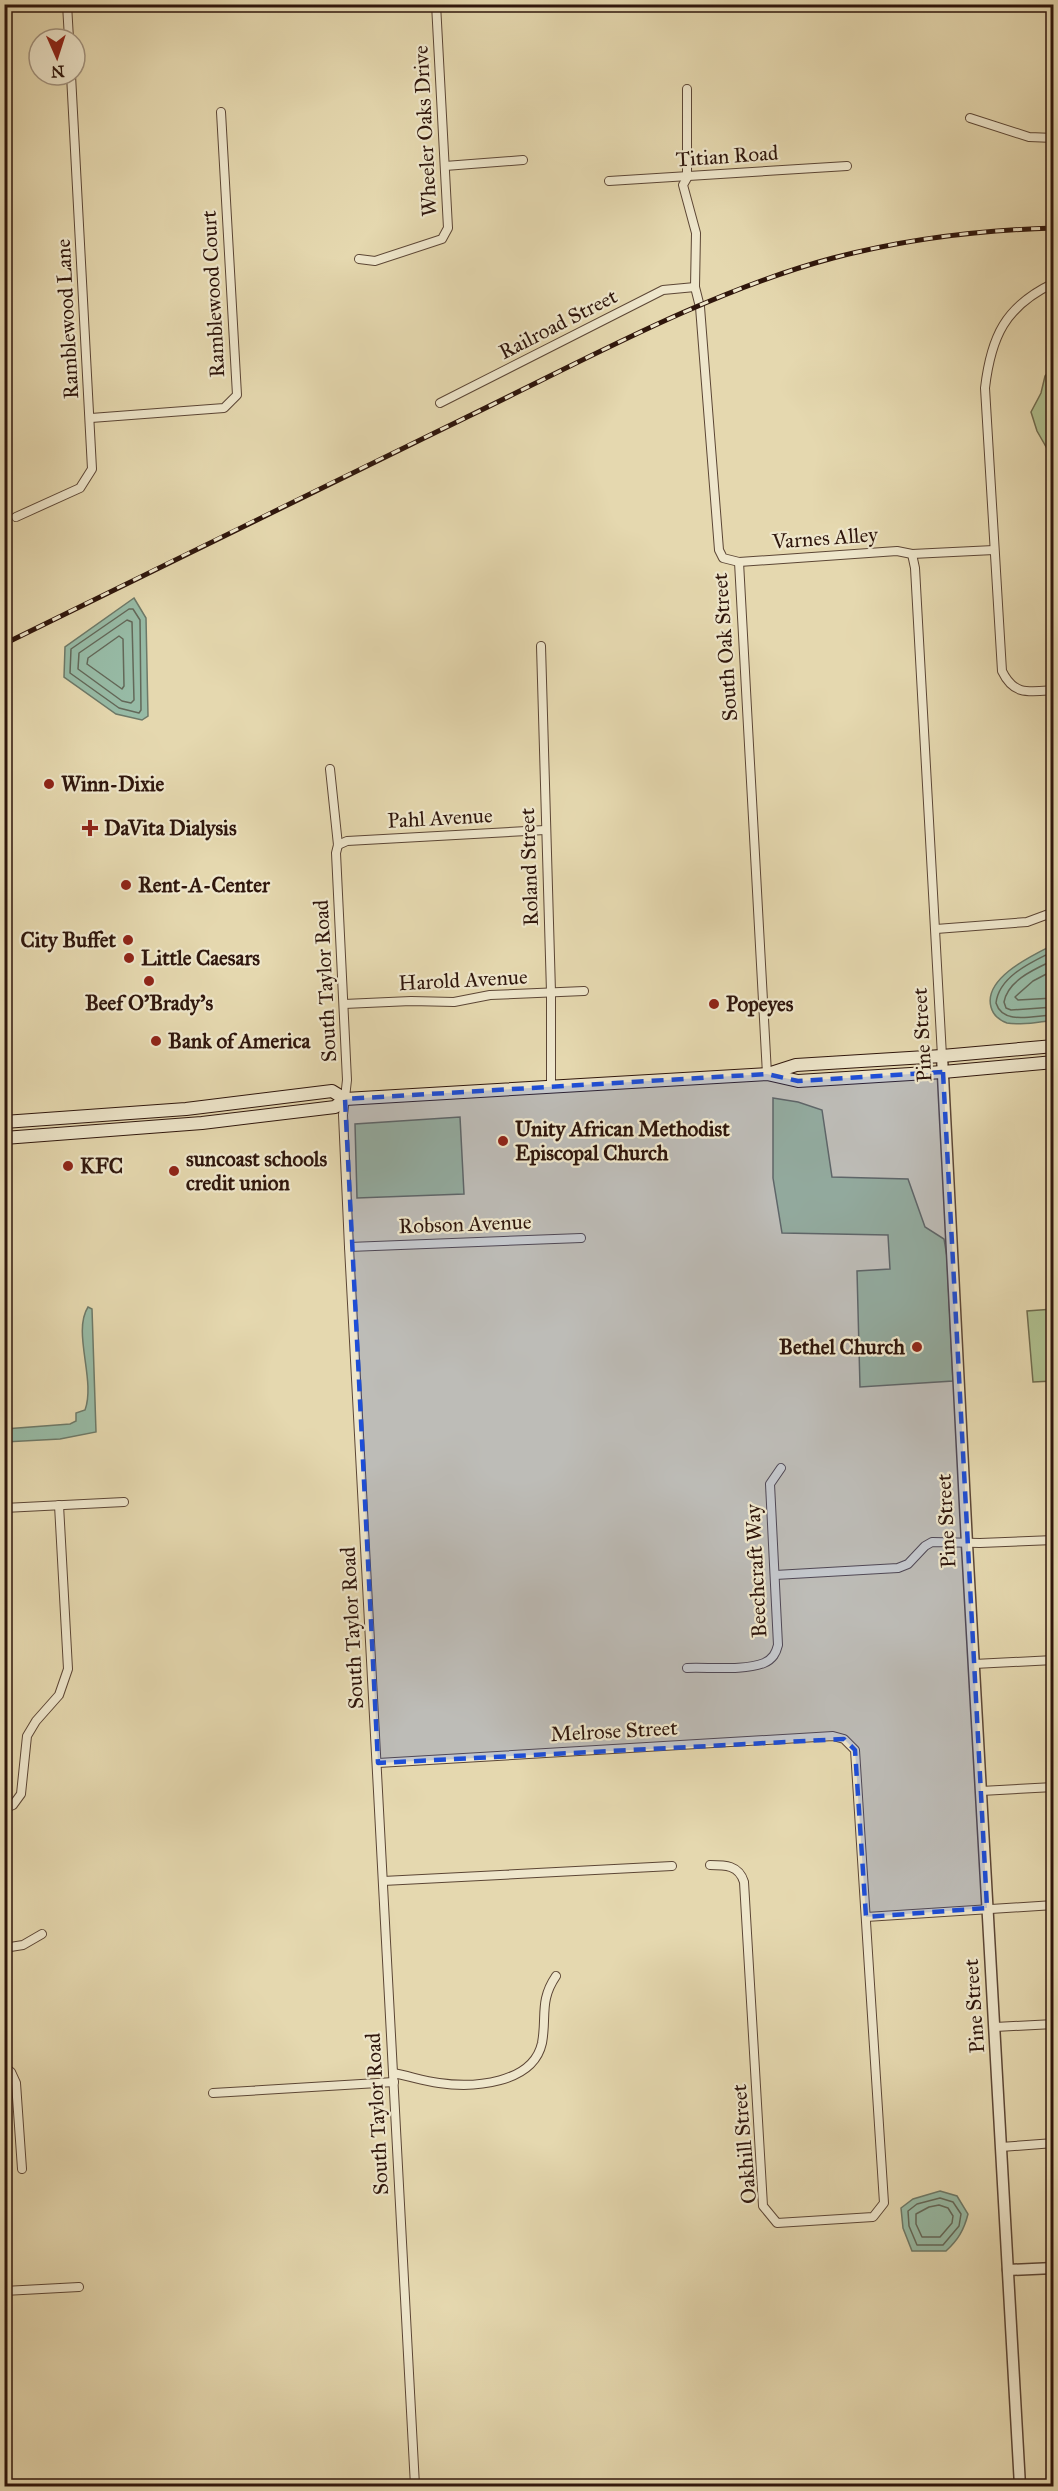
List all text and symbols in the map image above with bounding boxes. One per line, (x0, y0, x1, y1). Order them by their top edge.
north arrow (27, 27, 87, 87)
street label: Wheeler Oaks Drive (408, 45, 442, 217)
text: N (50, 62, 65, 81)
street label: Titian Road (675, 139, 780, 173)
street label: Ramblewood Court (196, 209, 230, 378)
street label: Ramblewood Lane (50, 238, 84, 400)
street label: Railroad Street (494, 283, 622, 365)
street label: Varnes Alley (770, 521, 880, 555)
street label: South Oak Street (707, 571, 743, 722)
place label: Winn-Dixie (61, 771, 164, 797)
marker: Winn-Dixie (42, 777, 56, 791)
street label: Pahl Avenue (387, 802, 494, 834)
street label: Roland Street (514, 807, 544, 927)
place label: DaVita Dialysis (104, 815, 237, 841)
marker: DaVita Dialysis (81, 819, 99, 837)
place label: Rent-A-Center (138, 872, 271, 898)
marker: Rent-A-Center (119, 878, 133, 892)
street label: South Taylor Road (308, 899, 342, 1063)
place label: City Buffet (20, 927, 117, 953)
marker: City Buffet (121, 933, 135, 947)
place label: Little Caesars (141, 945, 260, 971)
marker: Little Caesars (122, 951, 136, 965)
street label: Harold Avenue (398, 964, 528, 996)
marker: Beef O'Brady's (142, 974, 156, 988)
street label: Pine Street (907, 987, 937, 1083)
place label: Beef O'Brady's (85, 990, 213, 1016)
place label: Popeyes (726, 991, 794, 1017)
marker: Popeyes (707, 997, 721, 1011)
place label: Bank of America (168, 1028, 312, 1054)
marker: Bank of America (149, 1034, 163, 1048)
place label: Unity African Methodist Episcopal Church (515, 1116, 730, 1166)
marker: Unity African Methodist Episcopal Church (496, 1134, 510, 1148)
place label: suncoast schools credit union (186, 1146, 327, 1196)
place label: KFC (80, 1153, 123, 1179)
marker: KFC (61, 1159, 75, 1173)
marker: suncoast schools credit union (167, 1164, 181, 1178)
street label: Robson Avenue (398, 1209, 532, 1239)
place label: Bethel Church (779, 1334, 905, 1360)
marker: Bethel Church (910, 1340, 924, 1354)
street label: Pine Street (931, 1473, 961, 1569)
street label: Beechcraft Way (739, 1502, 772, 1639)
street label: South Taylor Road (335, 1546, 369, 1710)
street label: Melrose Street (550, 1715, 679, 1747)
street label: Pine Street (958, 1957, 990, 2054)
street label: South Taylor Road (360, 2032, 394, 2196)
street label: Oakhill Street (726, 2082, 762, 2205)

